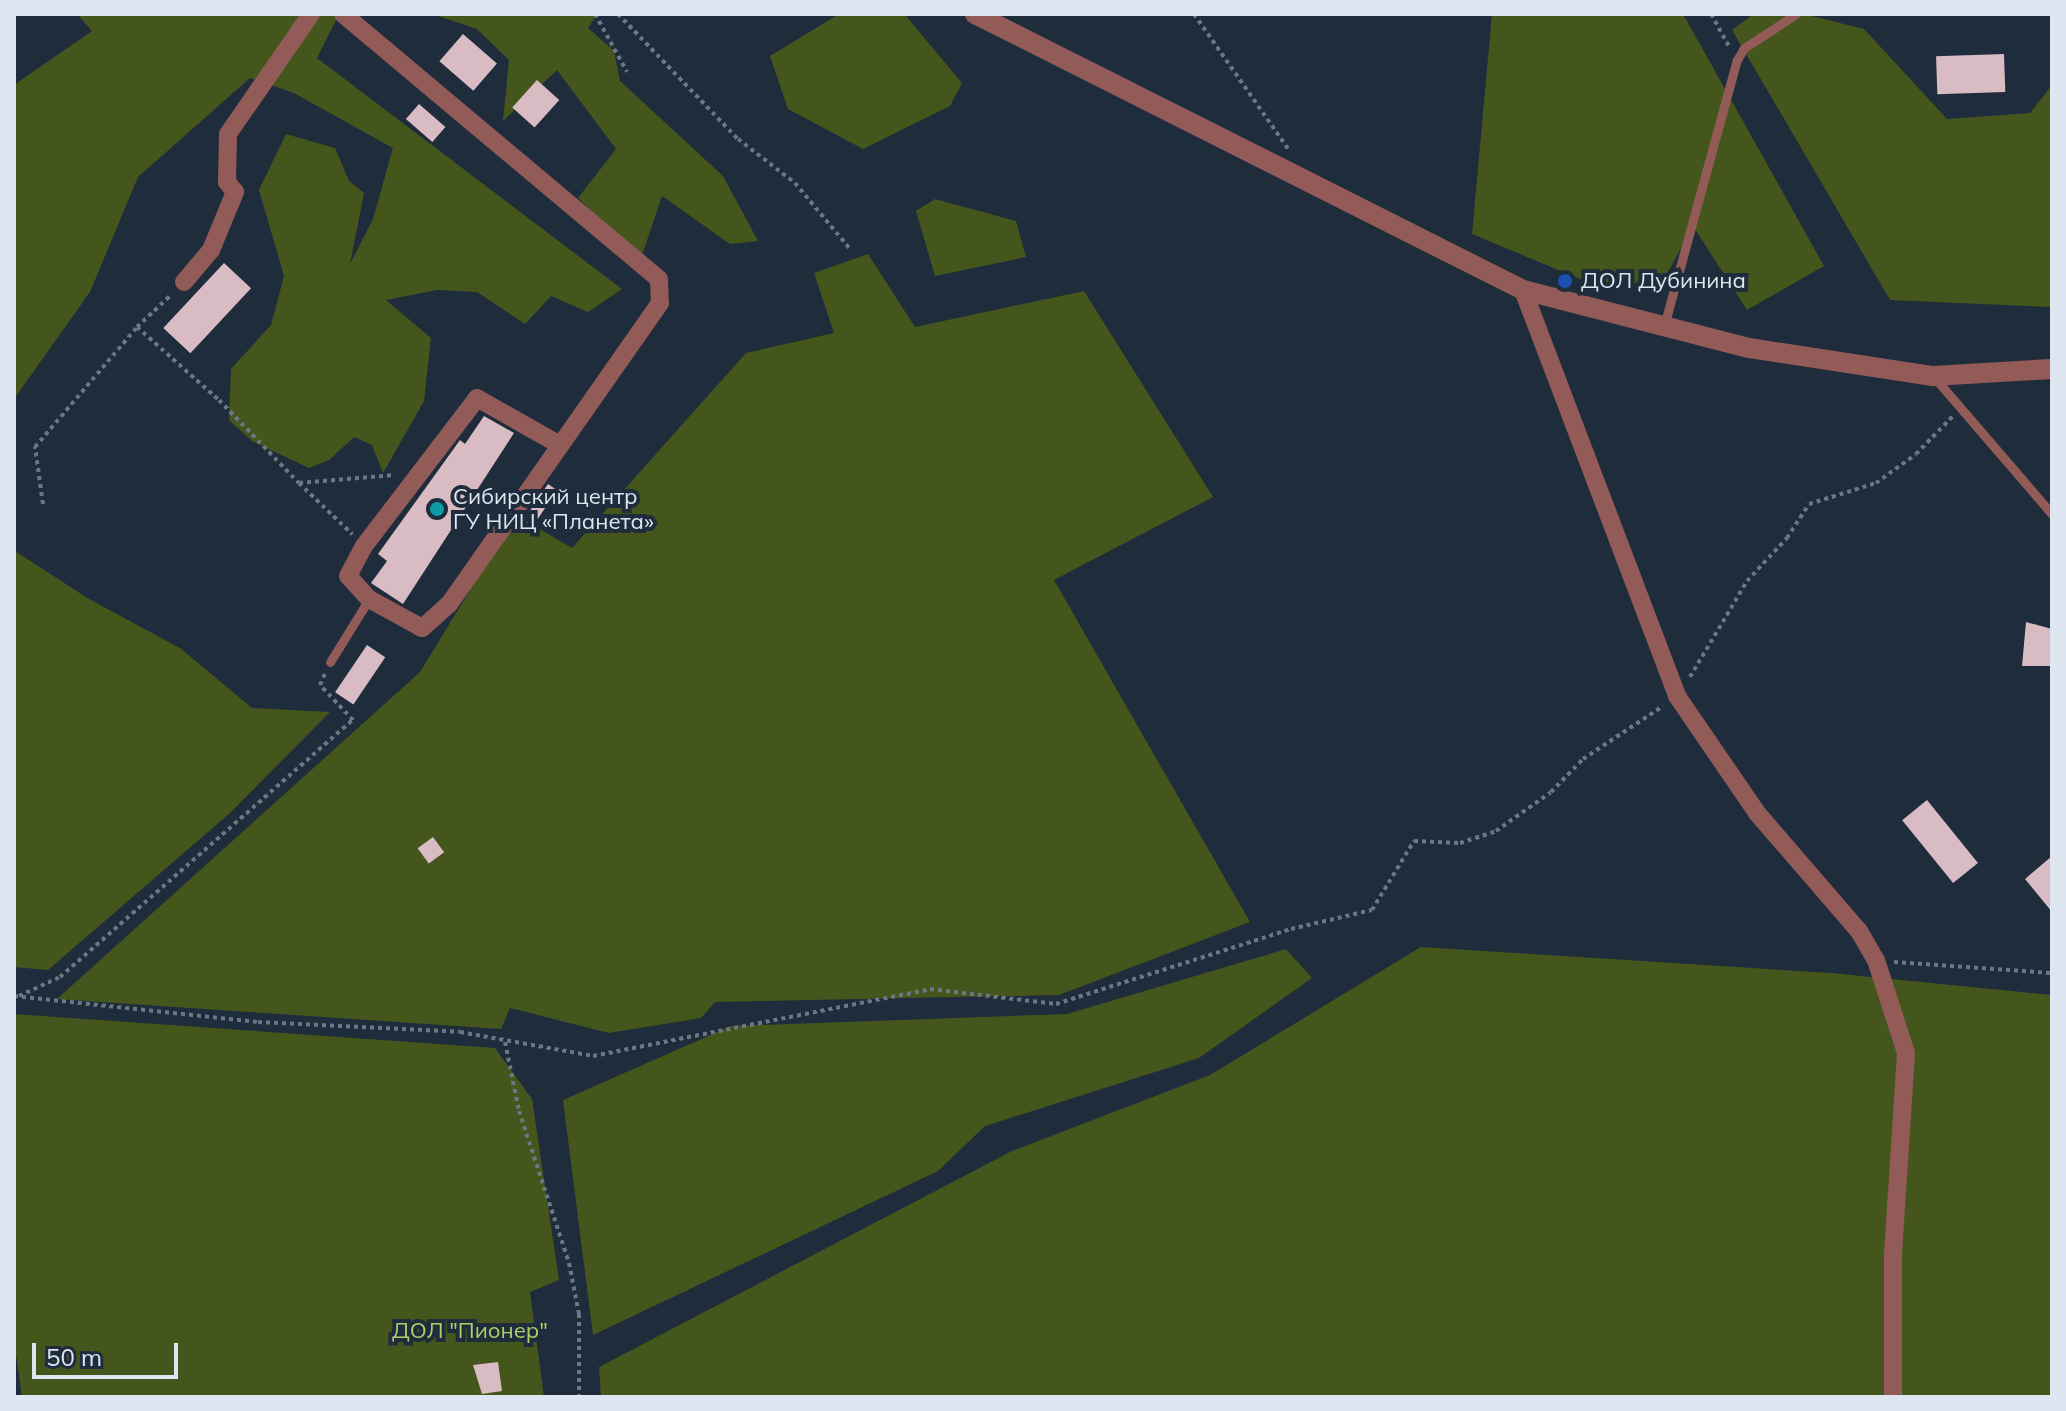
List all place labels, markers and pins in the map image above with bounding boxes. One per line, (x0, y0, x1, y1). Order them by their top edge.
place label: ДОЛ Дубинина (1581, 268, 1746, 294)
marker: ДОЛ Дубинина (1556, 272, 1574, 290)
place label: Сибирский центр ГУ НИЦ «Планета» (453, 483, 654, 534)
marker: Сибирский центр ГУ НИЦ «Планета» (428, 500, 446, 518)

